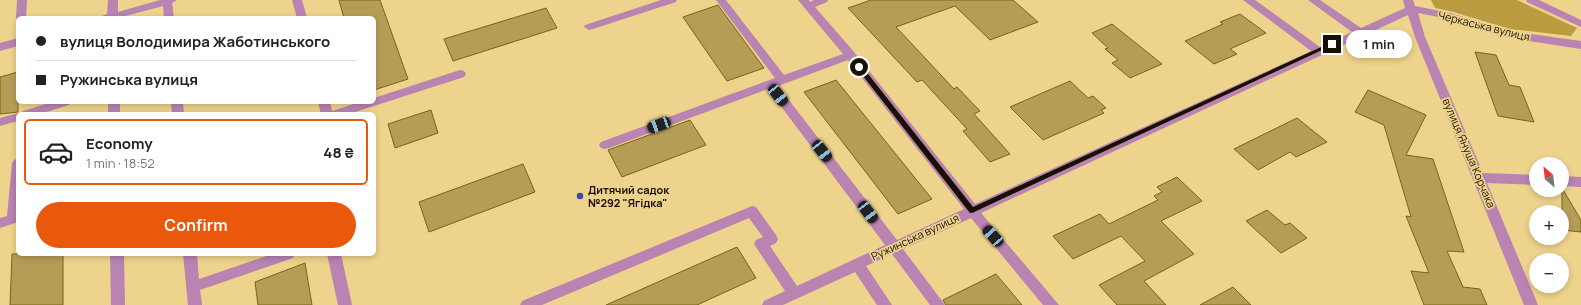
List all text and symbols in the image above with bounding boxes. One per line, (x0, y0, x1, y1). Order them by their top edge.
street label: Черкаська вулиця (1437, 7, 1532, 44)
callout: 1 min (1346, 30, 1412, 58)
text: вулиця Володимира Жаботинського (60, 31, 330, 52)
route end (1323, 35, 1341, 53)
text: 1 min (1363, 35, 1395, 53)
route start (850, 58, 868, 76)
text: Ружинська вулиця (60, 69, 198, 90)
car (766, 82, 790, 108)
street label: вулиця Януша Корчака (1440, 96, 1499, 210)
car (646, 115, 672, 135)
text: Economy (86, 133, 153, 154)
icon: car (38, 134, 74, 170)
car (810, 138, 834, 164)
text: 48 ₴ (323, 142, 354, 163)
text: 1 min · 18:52 (86, 154, 155, 172)
north arrow (1529, 157, 1569, 197)
map controls (1529, 157, 1569, 293)
place label: Дитячий садок №292 "Ягідка" (588, 182, 670, 210)
marker: Дитячий садок №292 "Ягідка" (575, 191, 585, 201)
car (856, 199, 880, 225)
button: Confirm (36, 202, 356, 248)
button: + (1529, 205, 1569, 245)
street label: Ружинська вулиця (868, 210, 961, 264)
car (981, 223, 1005, 249)
button: − (1529, 253, 1569, 293)

